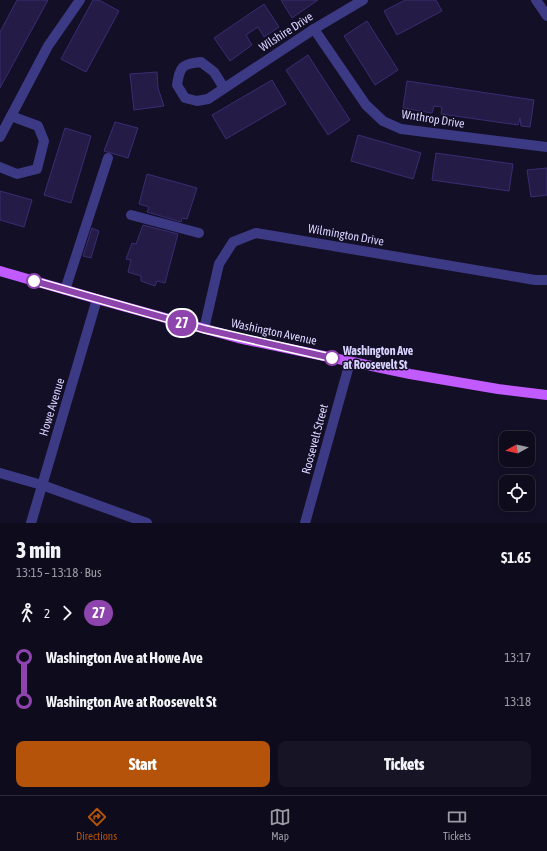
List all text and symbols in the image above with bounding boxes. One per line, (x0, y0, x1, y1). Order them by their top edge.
street label: Wilshire Drive (256, 9, 316, 55)
street label: Wnthrop Drive (400, 107, 466, 131)
street label: Wilmington Drive (307, 221, 385, 249)
unlabelled marker (26, 273, 42, 289)
line badge: 27 (164, 310, 200, 336)
text: 27 (175, 315, 189, 331)
street label: Washington Avenue (230, 316, 318, 348)
place label: Washington Ave at Roosevelt St (342, 344, 414, 372)
marker: Washington Ave at Roosevelt St (324, 350, 340, 366)
street label: Howe Avenue (37, 376, 67, 438)
street label: Roosevelt Street (299, 402, 331, 475)
north arrow (499, 431, 535, 467)
map controls (499, 431, 535, 511)
button: locate (499, 475, 535, 511)
text: 3 min (16, 537, 61, 563)
text: $1.65 (501, 549, 531, 566)
text: 13:15 – 13:18 · Bus (16, 565, 102, 580)
icon: walk (16, 602, 38, 624)
icon: forward (56, 602, 78, 624)
text: 27 (92, 605, 105, 621)
text: 2 (44, 606, 50, 621)
text: Washington Ave at Howe Ave (46, 649, 203, 666)
text: 13:17 (504, 650, 531, 665)
text: Washington Ave at Roosevelt St (46, 693, 217, 710)
text: 13:18 (504, 694, 531, 709)
button: Start (16, 741, 270, 787)
button: Tickets (278, 741, 531, 787)
tab: Directions (76, 806, 117, 842)
tab: Map (269, 806, 291, 842)
tab: Tickets (443, 806, 471, 842)

